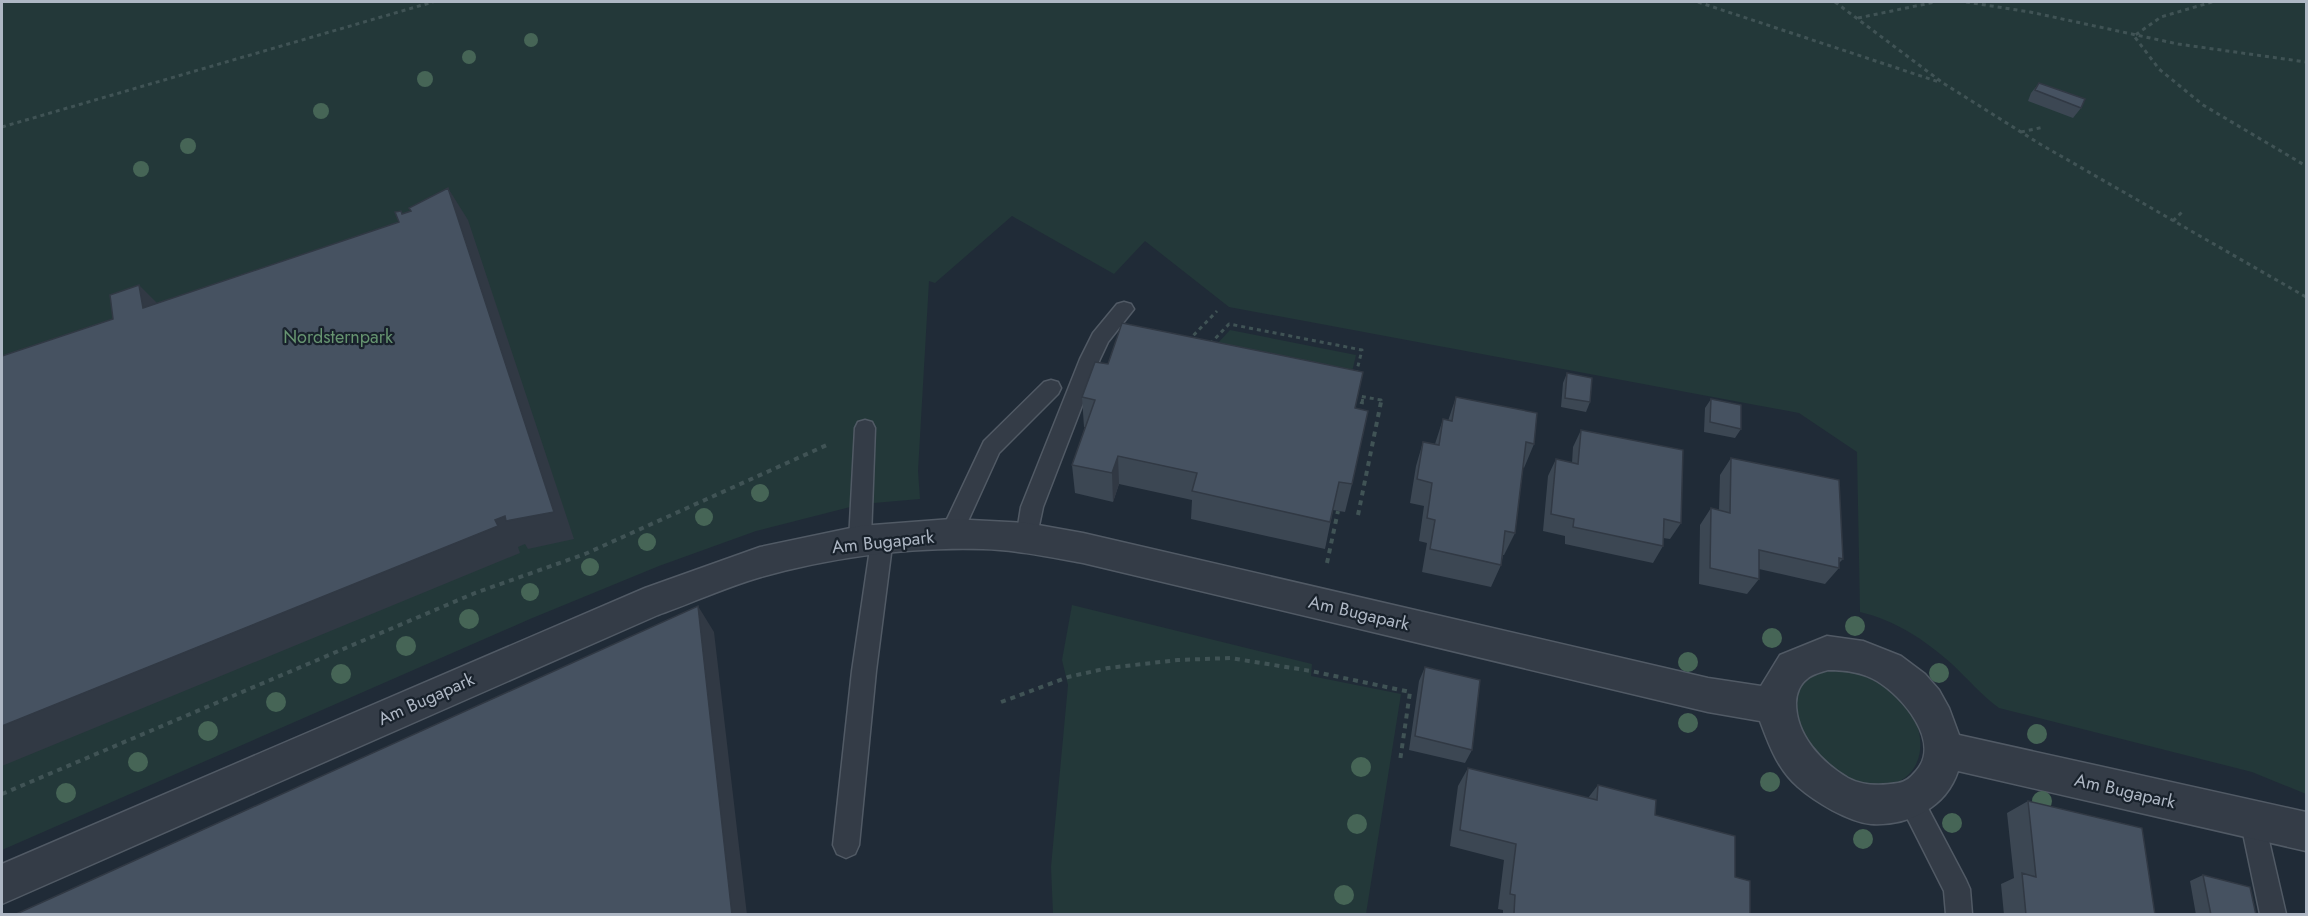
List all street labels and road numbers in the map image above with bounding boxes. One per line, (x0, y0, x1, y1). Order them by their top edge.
street label: Am Bugapark (831, 524, 936, 560)
street label: Am Bugapark (1306, 589, 1412, 637)
street label: Am Bugapark (374, 666, 478, 732)
street label: Am Bugapark (2072, 767, 2178, 815)

